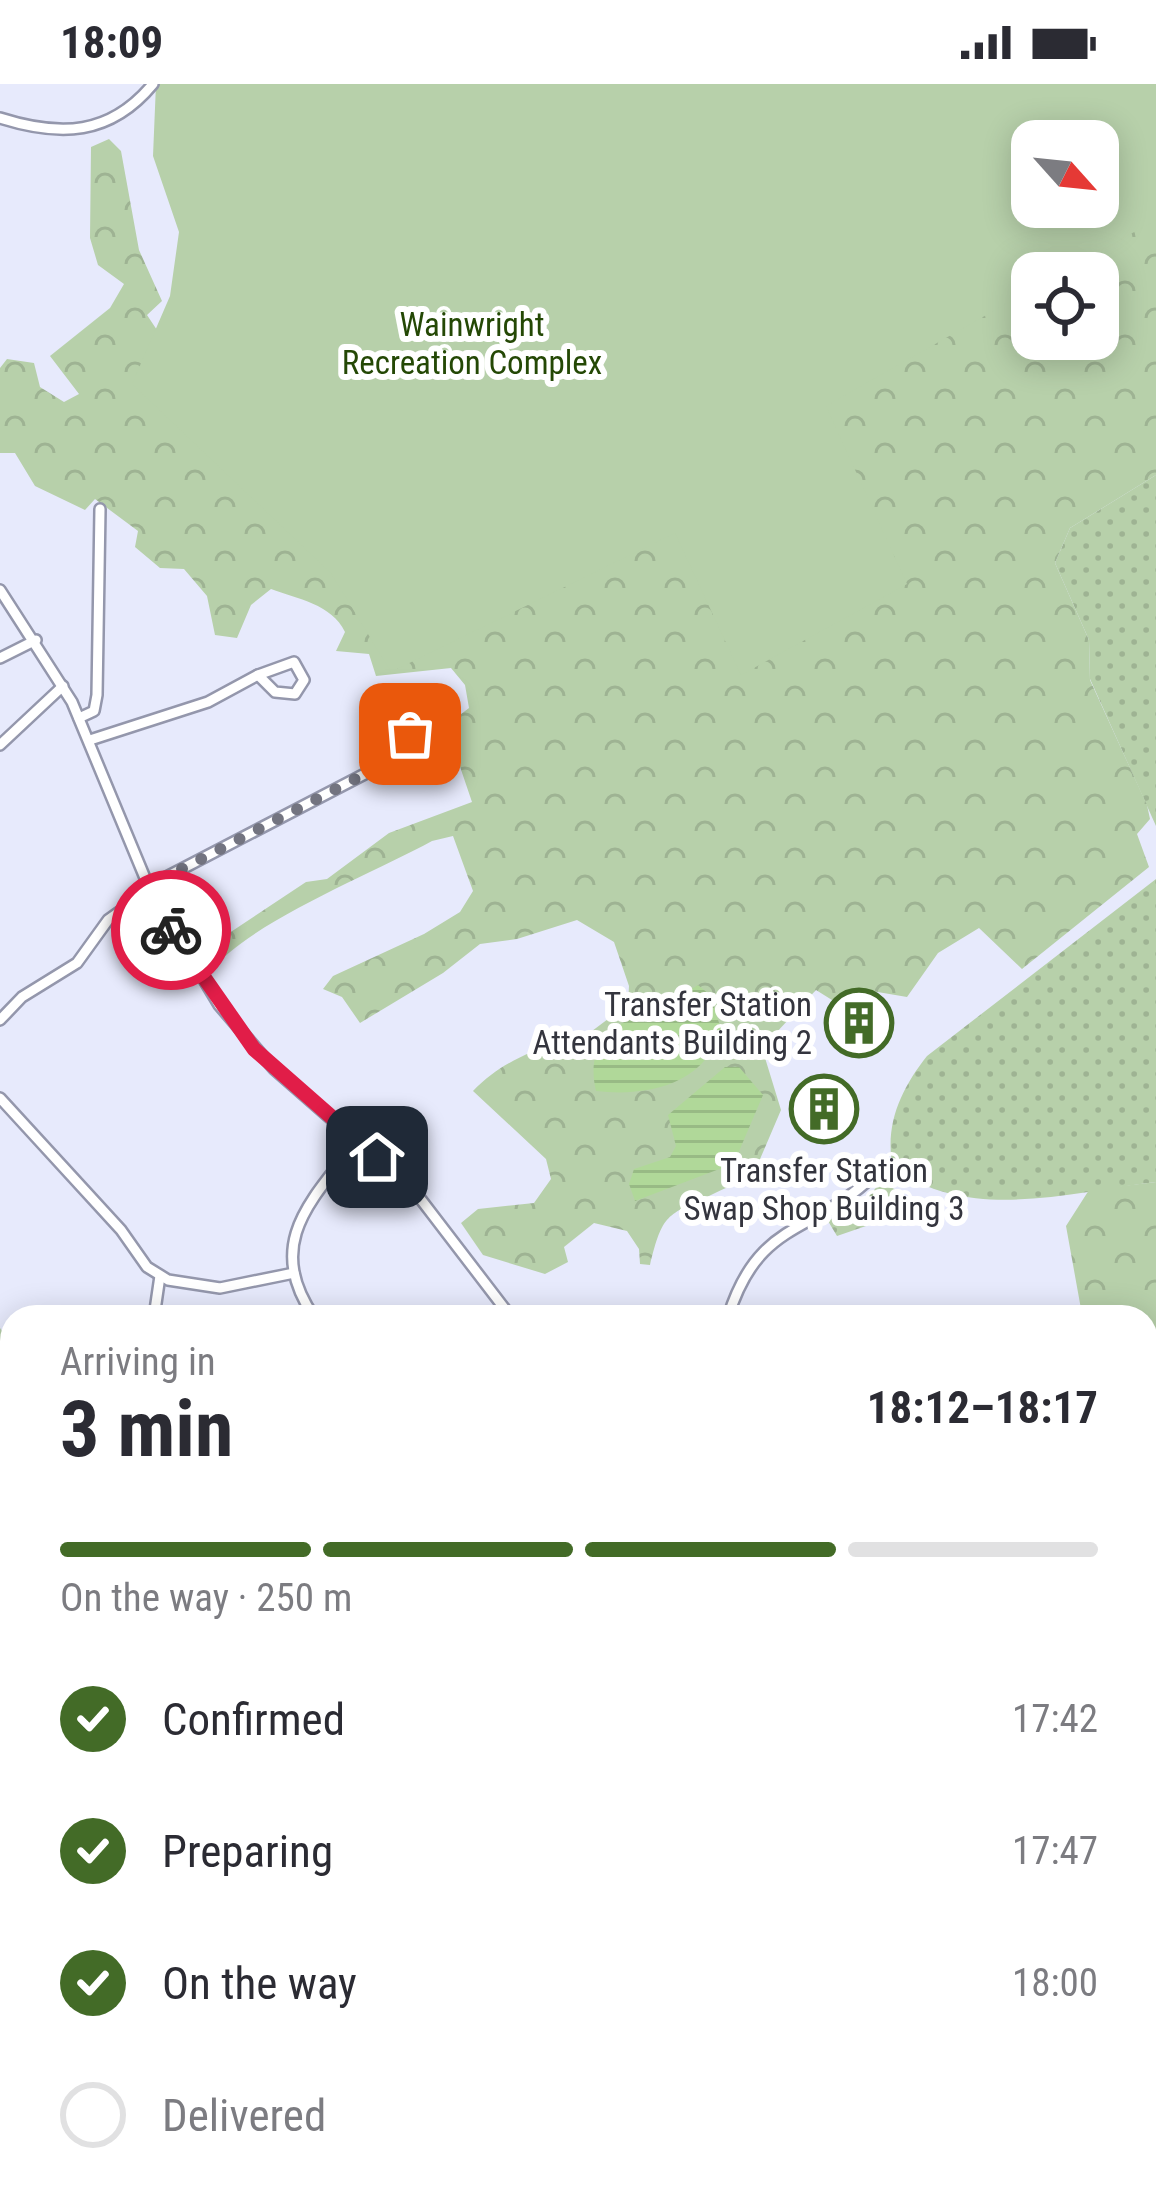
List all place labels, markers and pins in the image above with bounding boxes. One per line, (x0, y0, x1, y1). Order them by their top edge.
pin (359, 683, 461, 785)
place label: Transfer Station Attendants Building 2 (533, 985, 812, 1062)
building icon: Transfer Station Attendants Building 2 (824, 988, 894, 1058)
building icon: Transfer Station Swap Shop Building 3 (789, 1074, 859, 1144)
pin (326, 1106, 428, 1208)
place label: Transfer Station Swap Shop Building 3 (684, 1151, 964, 1228)

